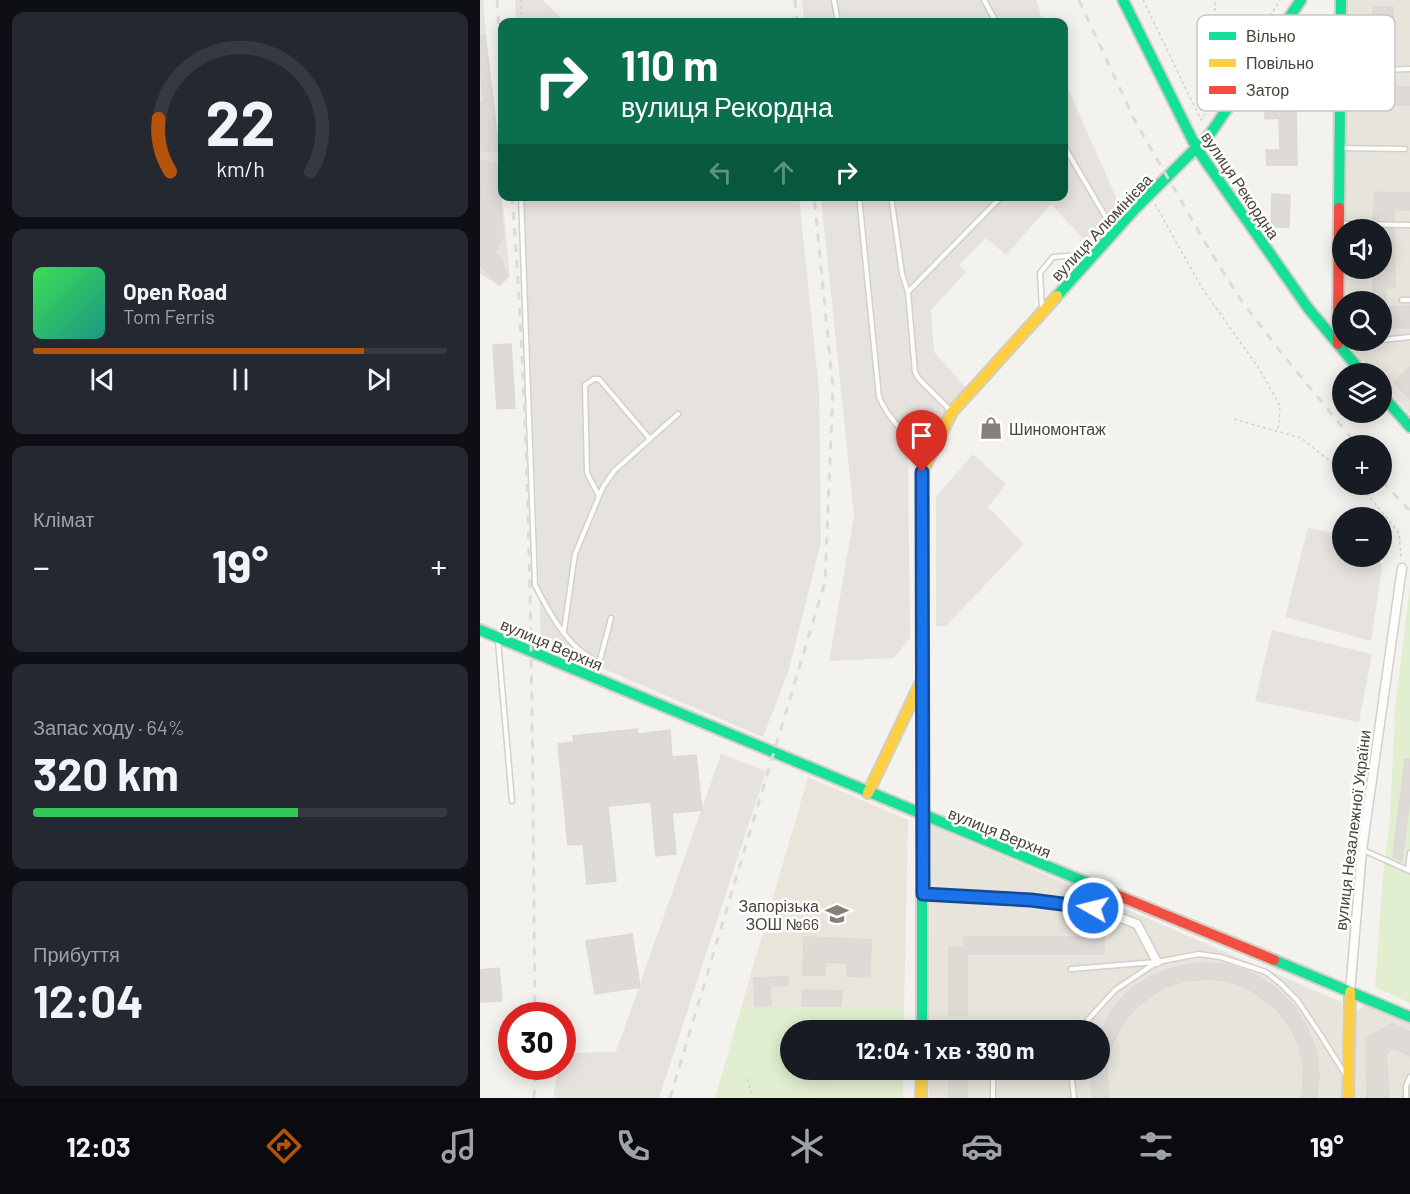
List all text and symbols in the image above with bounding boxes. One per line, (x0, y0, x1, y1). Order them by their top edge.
legend (1197, 15, 1395, 111)
text: Вільно (1246, 26, 1296, 45)
text: 110 m (621, 39, 718, 89)
icon: right (522, 42, 600, 120)
text: Повільно (1246, 53, 1314, 72)
text: Затор (1246, 80, 1289, 99)
text: 22 (205, 84, 275, 158)
text: вулиця Рекордна (621, 90, 833, 122)
street label: вулиця Рекордна (1198, 128, 1284, 242)
text: km/h (216, 156, 264, 181)
icon: left (704, 156, 737, 189)
icon: ahead (767, 156, 800, 189)
icon: right (830, 156, 863, 189)
street label: вулиця Алюмінієва (1047, 170, 1155, 284)
map controls (1332, 219, 1392, 567)
button: sound (1332, 219, 1392, 279)
text: Open Road (123, 278, 227, 304)
button: search (1332, 291, 1392, 351)
text: Tom Ferris (123, 304, 215, 328)
icon: previous (86, 363, 119, 396)
icon: pause (224, 363, 257, 396)
icon: next (362, 363, 395, 396)
button: layers (1332, 363, 1392, 423)
pin (896, 410, 947, 472)
shop icon: Шиномонтаж (978, 415, 1004, 441)
icon: arrive (905, 419, 938, 452)
place label: Шиномонтаж (1009, 419, 1106, 438)
button: + (1332, 435, 1392, 495)
text: Клімат (33, 507, 94, 531)
button: − (1332, 507, 1392, 567)
text: 19° (212, 538, 268, 592)
text: − (33, 546, 50, 586)
text: + (431, 546, 447, 586)
street label: вулиця Верхня (498, 614, 606, 674)
text: Запас ходу · 64% (33, 715, 185, 739)
street label: вулиця Незалежної України (1330, 729, 1374, 931)
text: 320 km (33, 746, 179, 800)
street label: вулиця Верхня (946, 803, 1054, 861)
position arrow (1061, 876, 1125, 940)
place label: Запорізька ЗОШ №66 (739, 896, 819, 933)
school or university icon: Запорізька ЗОШ №66 (824, 901, 850, 927)
text: Прибуття (33, 942, 120, 966)
text: 12:04 (33, 973, 143, 1027)
speed limit sign: 30 (498, 1002, 576, 1080)
text: 12:04 · 1 хв · 390 m (856, 1037, 1034, 1063)
icon: directions (263, 1125, 305, 1167)
icon: music (438, 1125, 480, 1167)
icon: phone (612, 1125, 654, 1167)
icon: climate (786, 1125, 828, 1167)
icon: car (961, 1125, 1003, 1167)
icon: filters (1135, 1125, 1177, 1167)
text: 12:03 (66, 1130, 131, 1162)
text: 19° (1310, 1130, 1344, 1162)

